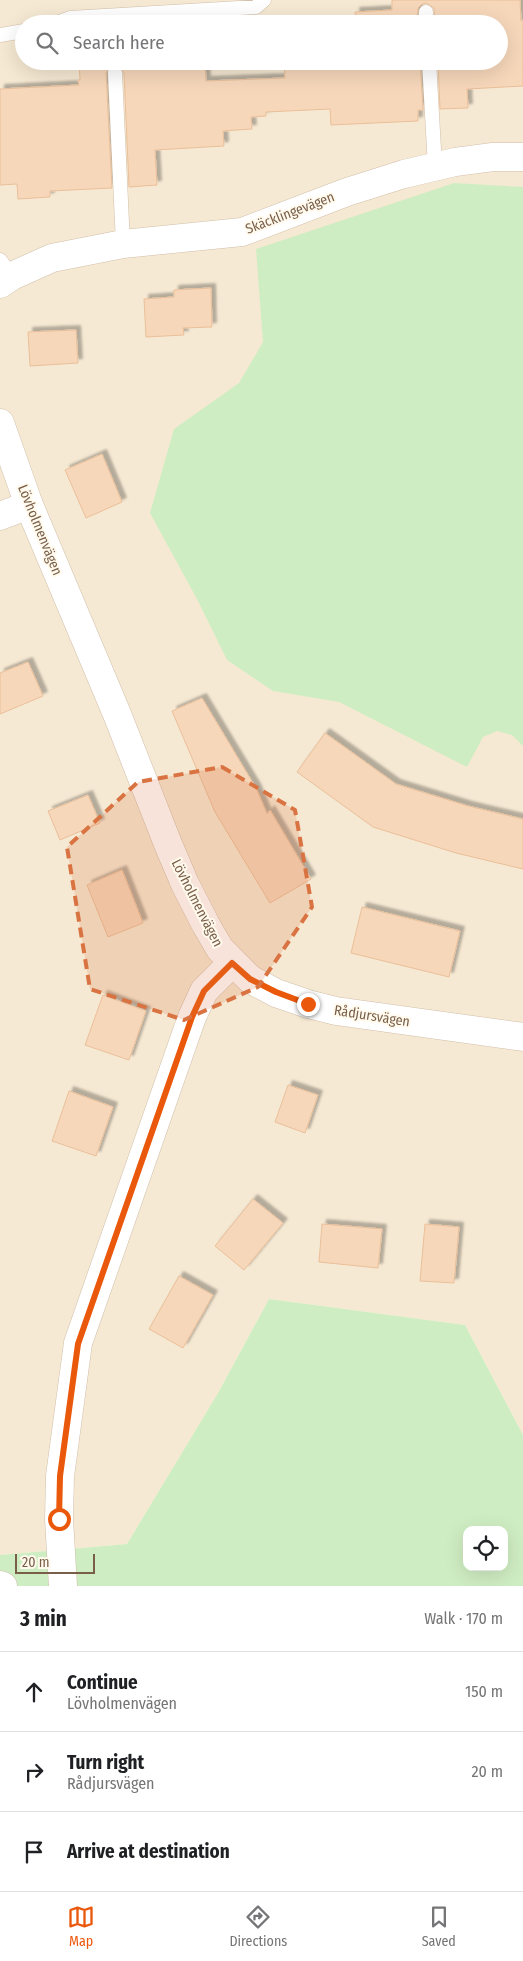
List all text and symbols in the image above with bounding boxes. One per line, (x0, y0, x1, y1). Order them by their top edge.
search box (15, 15, 508, 70)
icon: search (33, 29, 61, 57)
text: Search here (73, 31, 165, 54)
street label: Skäcklingevägen (243, 188, 337, 238)
street label: Lövholmenvägen (14, 482, 66, 578)
street label: Lövholmenvägen (168, 856, 226, 950)
route end (297, 993, 320, 1016)
street label: Rådjursvägen (333, 1002, 411, 1030)
route start (48, 1508, 71, 1531)
map controls (463, 1526, 508, 1571)
button: locate (463, 1526, 508, 1571)
scale bar (15, 1551, 95, 1574)
text: 20 m (22, 1554, 50, 1571)
text: 3 min (20, 1606, 67, 1632)
text: Walk · 170 m (424, 1609, 503, 1628)
text: Continue (67, 1671, 138, 1694)
icon: ahead (20, 1678, 48, 1706)
text: 150 m (465, 1682, 503, 1701)
text: Lövholmenvägen (67, 1694, 177, 1713)
text: Turn right (67, 1751, 144, 1774)
icon: right (20, 1758, 48, 1786)
text: 20 m (472, 1762, 503, 1781)
text: Rådjursvägen (67, 1774, 155, 1793)
icon: arrive (20, 1838, 48, 1866)
text: Arrive at destination (67, 1840, 230, 1863)
tab: Map (67, 1903, 95, 1950)
tab: Directions (229, 1903, 287, 1950)
tab: Saved (422, 1903, 456, 1950)

